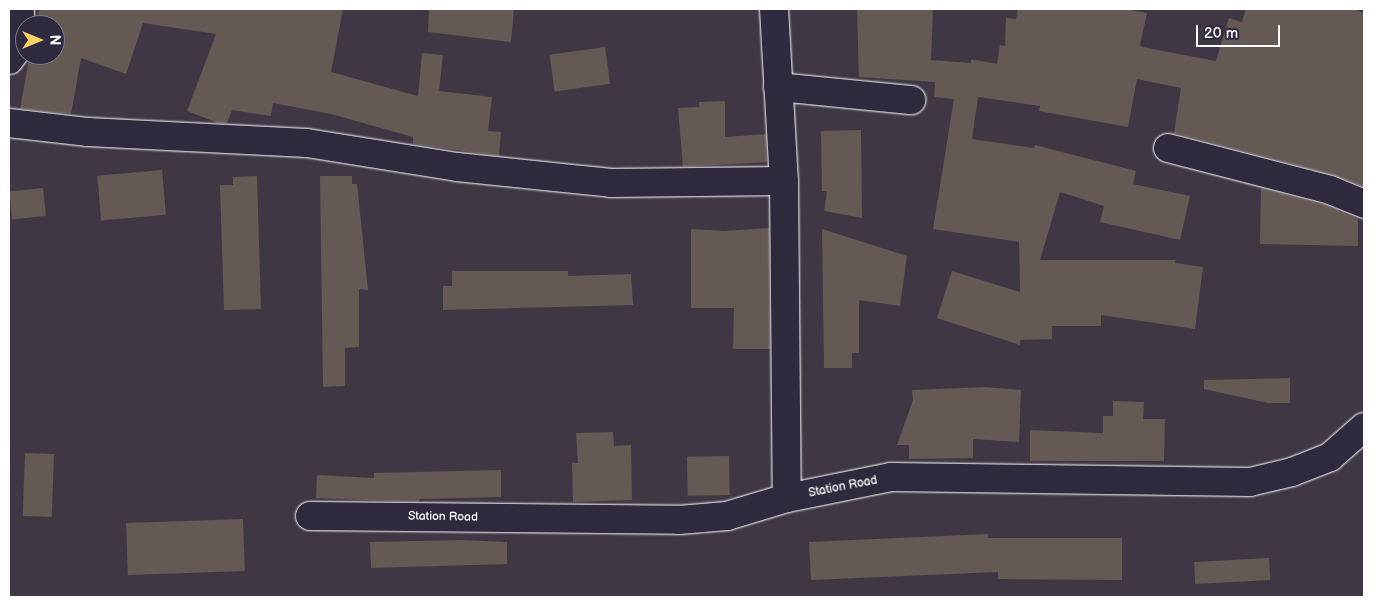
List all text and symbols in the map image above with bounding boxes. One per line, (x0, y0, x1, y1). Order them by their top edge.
north arrow (15, 15, 65, 65)
scale bar (1198, 15, 1282, 47)
text: 20 m (1204, 24, 1238, 43)
text: N (46, 35, 63, 45)
street label: Station Road (807, 473, 879, 501)
street label: Station Road (408, 509, 478, 525)

